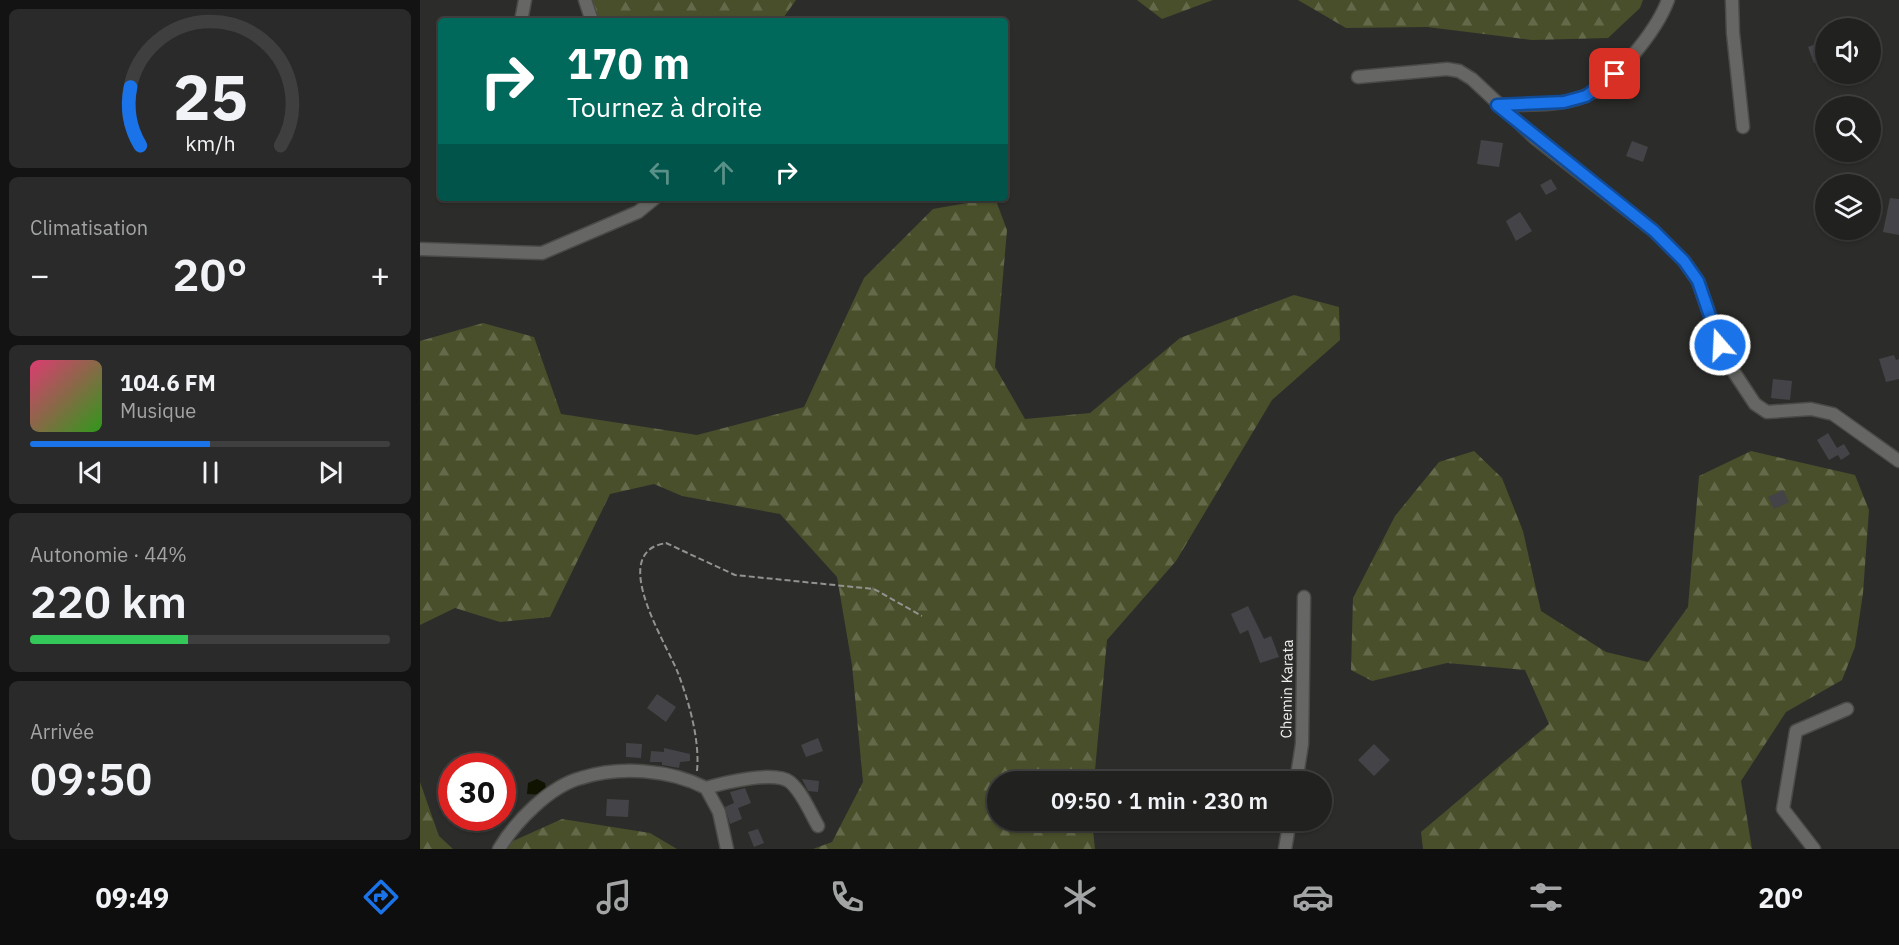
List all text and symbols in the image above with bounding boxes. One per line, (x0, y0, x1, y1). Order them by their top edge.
map controls (1815, 18, 1881, 240)
button: sound (1815, 18, 1881, 84)
text: 170 m (567, 36, 690, 91)
icon: right (468, 42, 546, 120)
pin (1589, 48, 1640, 99)
text: 25 (173, 56, 247, 137)
icon: arrive (1598, 57, 1631, 90)
text: Tournez à droite (567, 89, 762, 124)
button: search (1815, 96, 1881, 162)
text: km/h (185, 129, 235, 157)
icon: left (644, 156, 677, 189)
icon: ahead (707, 156, 740, 189)
icon: right (770, 156, 803, 189)
button: layers (1815, 174, 1881, 240)
text: Climatisation (30, 214, 148, 241)
text: 20° (172, 245, 248, 303)
text: − (30, 253, 50, 296)
text: + (370, 253, 390, 296)
position arrow (1688, 313, 1752, 377)
text: 104.6 FM (120, 368, 216, 397)
text: Musique (120, 397, 196, 424)
icon: previous (74, 456, 107, 489)
icon: pause (194, 456, 227, 489)
icon: next (314, 456, 347, 489)
text: Autonomie · 44% (30, 541, 187, 568)
text: 220 km (30, 572, 187, 630)
street label: Chemin Karata (1276, 639, 1297, 739)
text: Arrivée (30, 718, 94, 745)
text: 09:50 (30, 749, 152, 807)
speed limit sign: 30 (438, 753, 516, 831)
text: 09:50 · 1 min · 230 m (1051, 786, 1268, 815)
icon: directions (360, 876, 402, 918)
icon: music (593, 876, 635, 918)
icon: phone (826, 876, 868, 918)
icon: climate (1059, 876, 1101, 918)
icon: car (1292, 876, 1334, 918)
icon: filters (1525, 876, 1567, 918)
text: 09:49 (96, 880, 169, 915)
text: 20° (1758, 880, 1803, 915)

